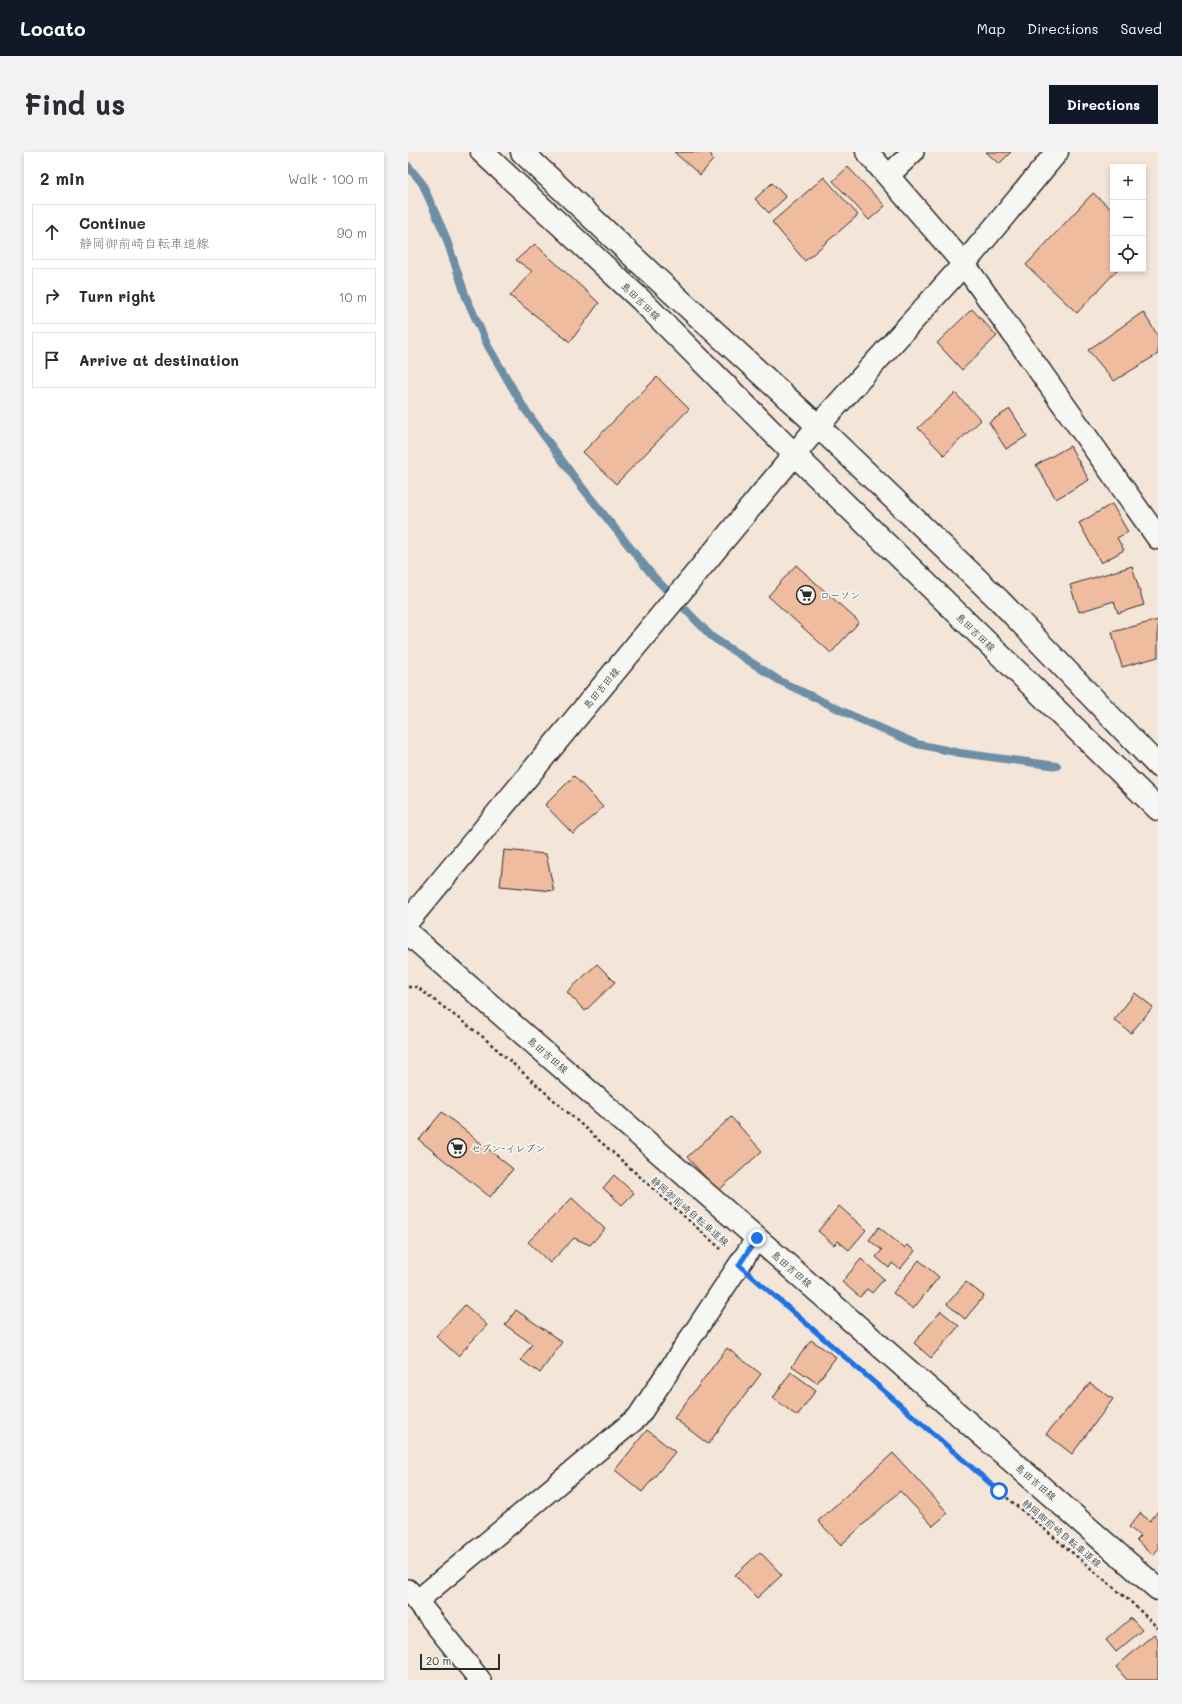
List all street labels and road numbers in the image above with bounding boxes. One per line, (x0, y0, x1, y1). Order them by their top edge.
street label: 島田吉田線 (618, 279, 664, 323)
street label: 島田吉田線 (953, 610, 999, 654)
street label: 島田吉田線 (580, 664, 622, 712)
street label: 島田吉田線 (525, 1033, 571, 1077)
street label: 静岡御前崎自転車道線 (648, 1173, 732, 1249)
street label: 島田吉田線 (769, 1247, 815, 1291)
street label: 島田吉田線 (1013, 1460, 1059, 1504)
street label: 静岡御前崎自転車道線 (1019, 1495, 1105, 1571)

